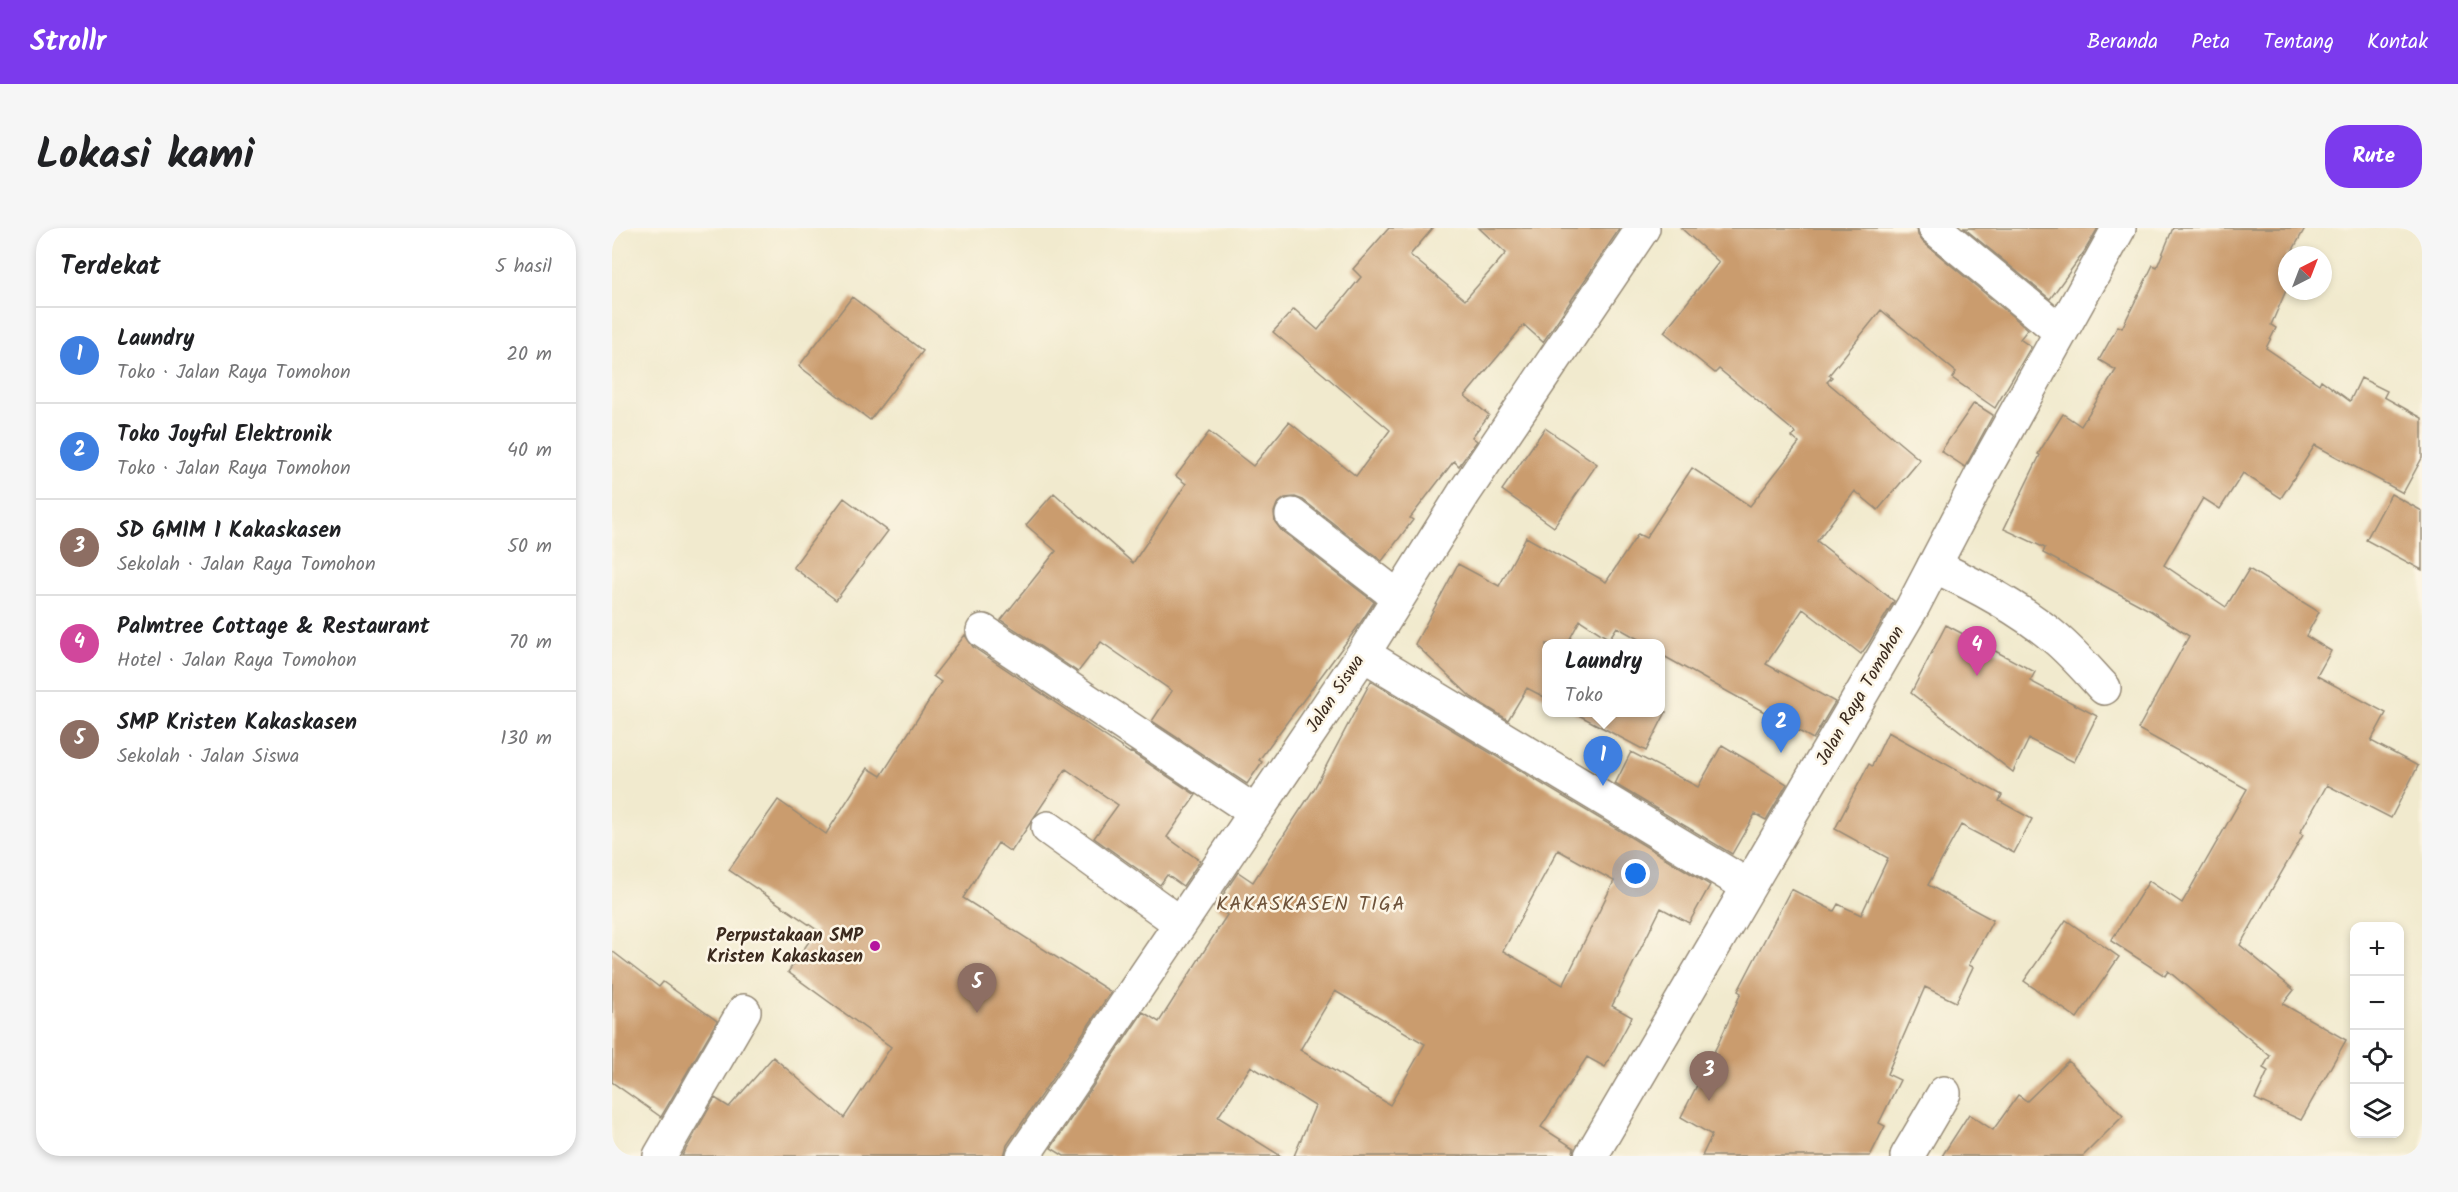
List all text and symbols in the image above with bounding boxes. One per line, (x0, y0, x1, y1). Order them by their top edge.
text: Strollr (30, 20, 106, 65)
text: Beranda (2087, 26, 2158, 59)
text: Peta (2191, 26, 2230, 59)
text: Tentang (2263, 26, 2334, 59)
text: Kontak (2367, 26, 2428, 59)
text: Lokasi kami (36, 123, 254, 190)
button: Rute (2325, 125, 2422, 188)
text: Terdekat (60, 246, 161, 288)
north arrow (2278, 246, 2332, 300)
text: 5 hasil (495, 251, 552, 283)
text: Laundry (117, 322, 194, 357)
text: 1 (76, 339, 83, 371)
text: 20 m (506, 339, 552, 371)
text: Toko · Jalan Raya Tomohon (117, 357, 351, 389)
text: Toko Joyful Elektronik (117, 418, 331, 453)
text: 2 (74, 435, 85, 467)
text: 40 m (507, 435, 552, 467)
text: Toko · Jalan Raya Tomohon (117, 453, 351, 485)
text: SD GMIM 1 Kakaskasen (117, 514, 341, 549)
text: 3 (74, 531, 85, 563)
text: 50 m (507, 531, 552, 563)
text: Sekolah · Jalan Raya Tomohon (117, 549, 376, 581)
text: Palmtree Cottage & Restaurant (117, 610, 430, 645)
street label: Jalan Raya Tomohon (1809, 621, 1913, 771)
pin: 4 (1958, 626, 1996, 676)
text: 4 (74, 627, 85, 659)
text: 70 m (509, 627, 552, 659)
popup (1542, 639, 1665, 717)
text: Hotel · Jalan Raya Tomohon (117, 645, 357, 677)
text: Laundry (1565, 645, 1642, 680)
street label: Jalan Siswa (1299, 649, 1373, 739)
text: Toko (1565, 680, 1603, 712)
pin: 2 (1762, 704, 1800, 753)
text: SMP Kristen Kakaskasen (117, 706, 357, 741)
text: 5 (74, 723, 85, 755)
text: 130 m (500, 723, 552, 755)
pin: 1 (1584, 736, 1622, 786)
text: Sekolah · Jalan Siswa (117, 741, 299, 773)
your location (1621, 859, 1650, 888)
district label: KAKASKASEN TIGA (1216, 889, 1406, 921)
place label: Perpustakaan SMP Kristen Kakaskasen (707, 922, 864, 972)
map controls (2350, 922, 2404, 1138)
button: + (2350, 922, 2404, 976)
marker: Perpustakaan SMP Kristen Kakaskasen (868, 939, 882, 953)
pin: 5 (958, 964, 997, 1013)
button: − (2350, 976, 2404, 1030)
button: locate (2350, 1030, 2404, 1084)
pin: 3 (1690, 1052, 1728, 1101)
button: layers (2350, 1084, 2404, 1138)

